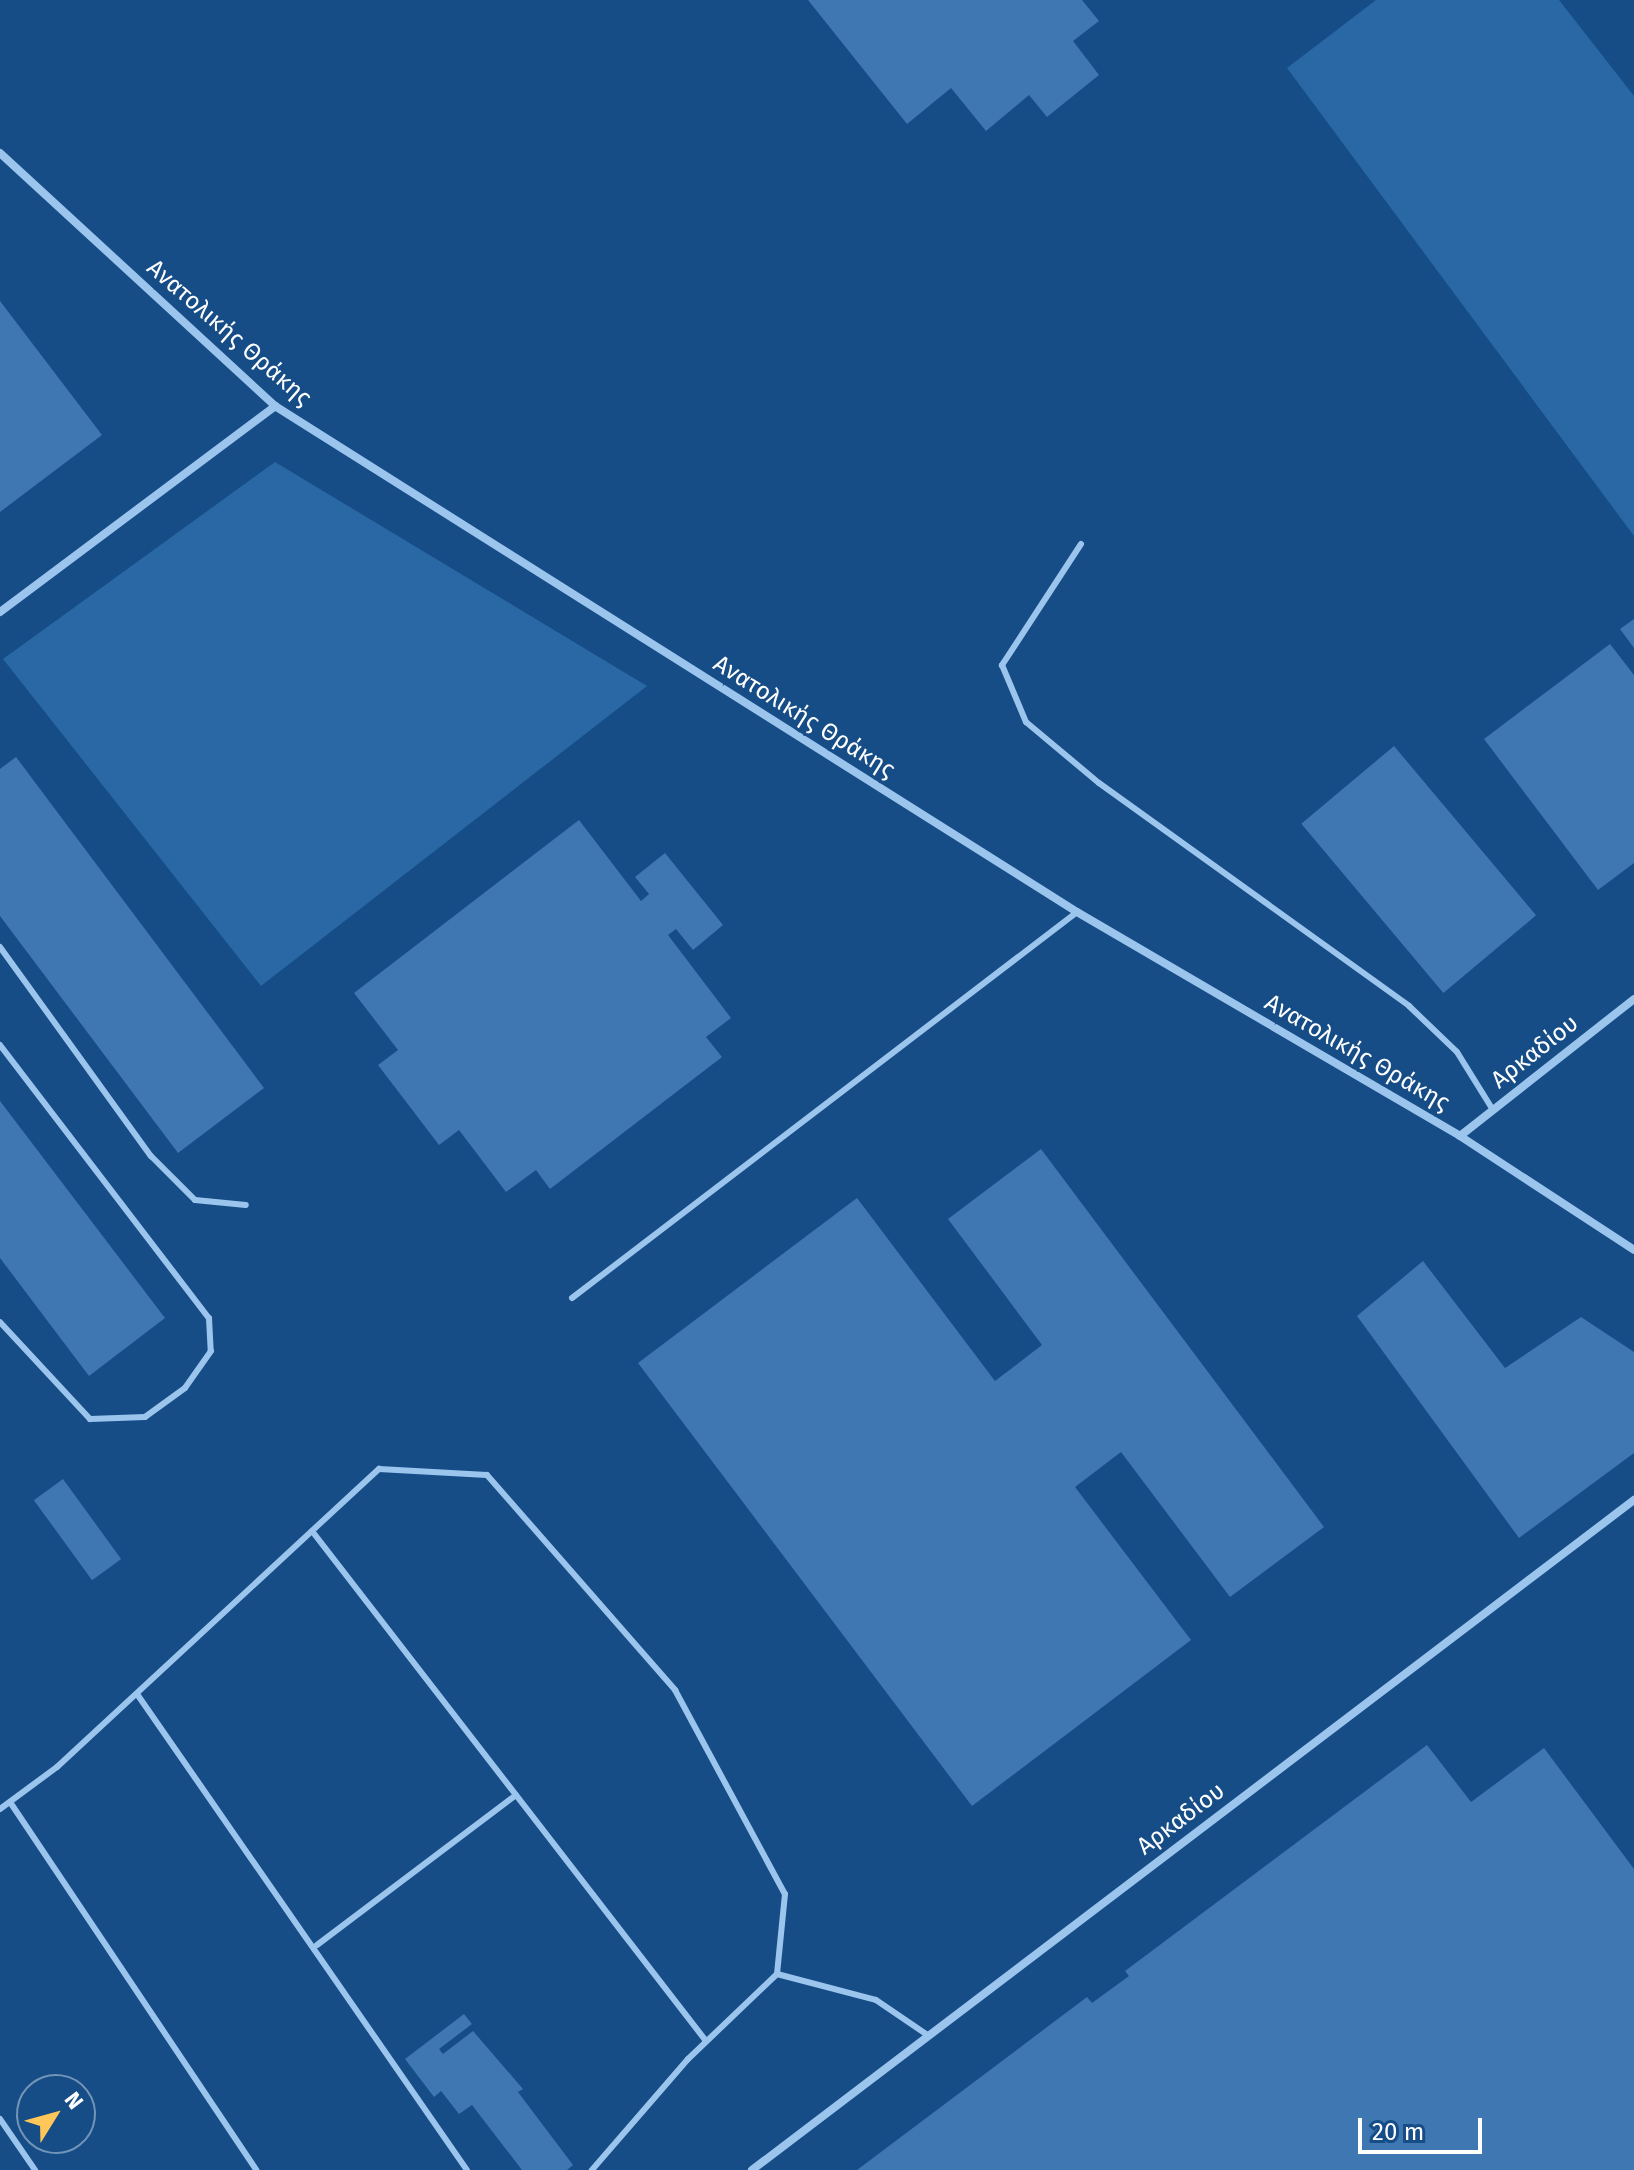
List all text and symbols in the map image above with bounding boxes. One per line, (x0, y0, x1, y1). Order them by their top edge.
street label: Ανατολικής Θράκης (141, 254, 317, 412)
street label: Ανατολικής Θράκης (708, 650, 900, 784)
street label: Ανατολικής Θράκης (1259, 988, 1455, 1118)
street label: Αρκαδίου (1486, 1009, 1584, 1095)
street label: Αρκαδίου (1131, 1777, 1231, 1861)
north arrow (16, 2074, 96, 2154)
text: N (59, 2087, 89, 2114)
scale bar (1362, 2102, 1486, 2152)
text: 20 m (1372, 2118, 1424, 2146)

